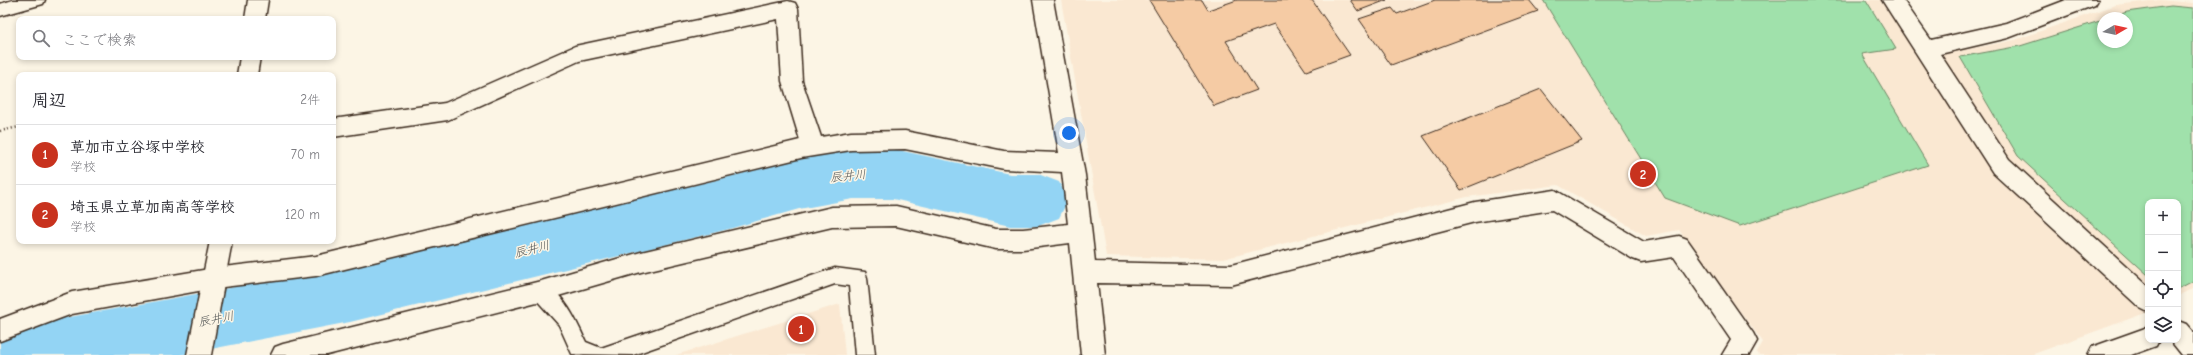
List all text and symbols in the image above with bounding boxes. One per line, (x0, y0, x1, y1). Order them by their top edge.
north arrow (2097, 12, 2133, 48)
search box (16, 16, 336, 60)
icon: search (30, 27, 52, 49)
text: ここで検索 (62, 31, 137, 49)
text: 周辺 (32, 91, 66, 110)
text: 2件 (300, 92, 320, 107)
your location (1059, 123, 1079, 143)
text: 草加市立谷塚中学校 (70, 138, 205, 156)
text: 1 (42, 147, 48, 162)
text: 70 m (291, 147, 320, 162)
text: 学校 (70, 159, 96, 174)
pin: 2 (1630, 159, 1656, 189)
water label: 辰井川 (829, 167, 867, 185)
text: 埼玉県立草加南高等学校 (70, 198, 235, 216)
map controls (2145, 199, 2181, 343)
button: + (2145, 199, 2181, 235)
text: 2 (42, 207, 48, 222)
text: 120 m (285, 207, 320, 222)
text: 学校 (70, 219, 96, 234)
button: − (2145, 235, 2181, 271)
water label: 辰井川 (513, 238, 551, 260)
button: locate (2145, 271, 2181, 307)
button: layers (2145, 307, 2181, 343)
water label: 辰井川 (197, 309, 235, 329)
pin: 1 (788, 314, 814, 344)

